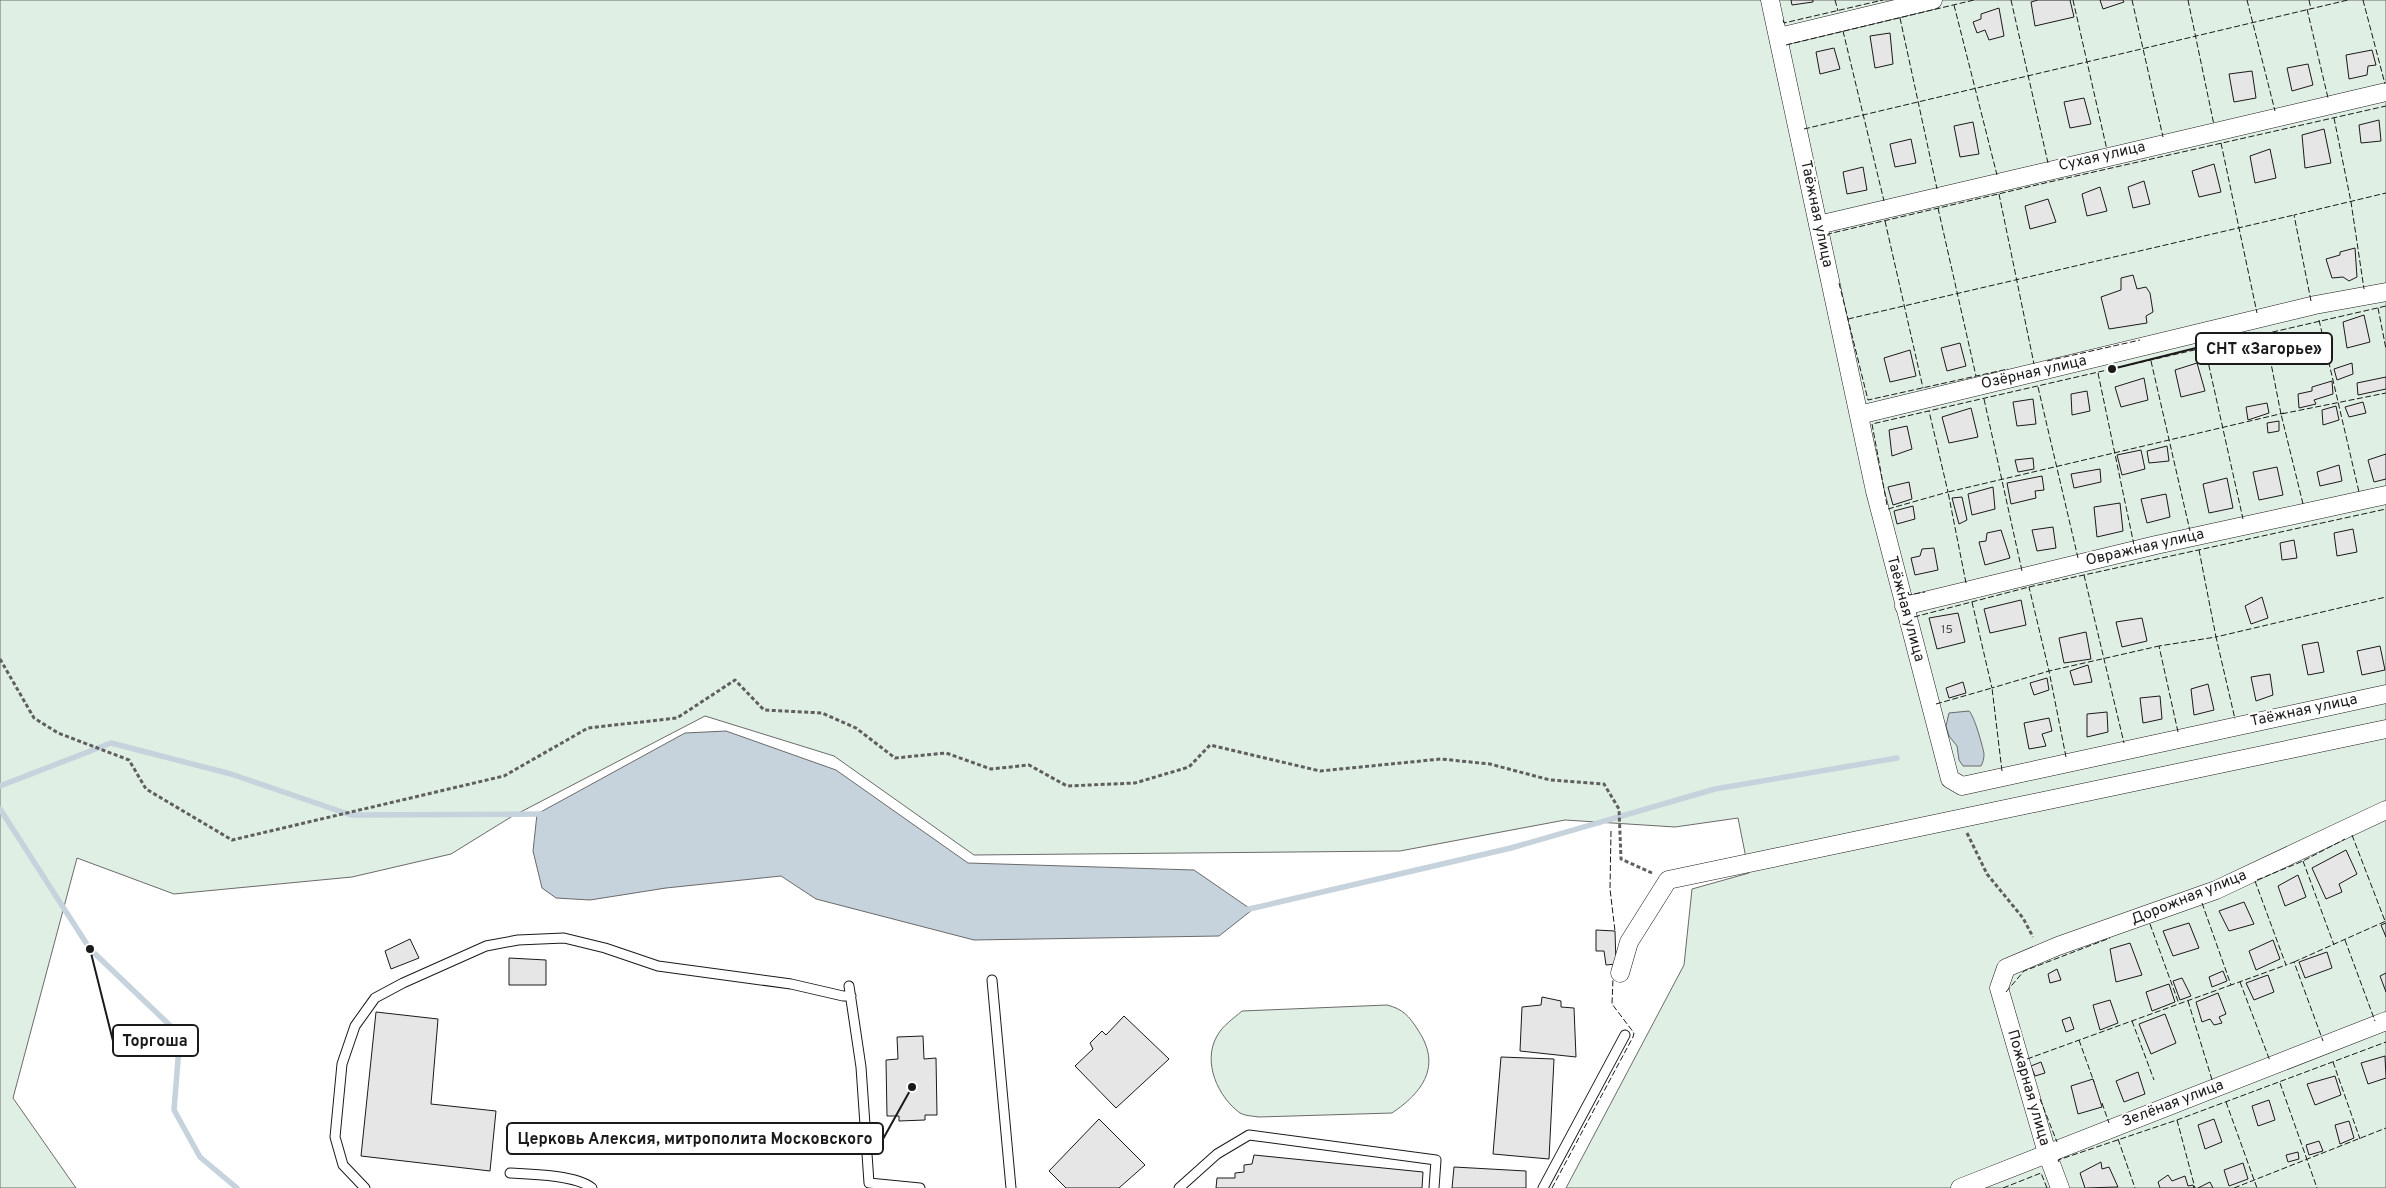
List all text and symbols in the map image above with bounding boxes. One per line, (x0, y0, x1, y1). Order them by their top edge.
street label: Сухая улица (2057, 138, 2147, 176)
street label: Таёжная улица (1795, 159, 1837, 269)
callout: СНТ «Загорье» (2196, 333, 2332, 364)
text: СНТ «Загорье» (2206, 340, 2322, 360)
street label: Озёрная улица (1979, 352, 2089, 394)
street label: Овражная улица (2084, 525, 2206, 571)
street label: Таёжная улица (1882, 554, 1928, 664)
house number: 15 (1941, 622, 1953, 638)
street label: Таёжная улица (2249, 690, 2359, 732)
street label: Дорожная улица (2128, 866, 2250, 930)
callout: Торгоша (113, 1025, 198, 1056)
street label: Пожарная улица (2002, 1028, 2054, 1148)
text: Торгоша (122, 1032, 188, 1052)
street label: Зелёная улица (2120, 1076, 2226, 1132)
callout: Церковь Алексия, митрополита Московского (507, 1123, 883, 1154)
text: Церковь Алексия, митрополита Московского (517, 1130, 873, 1150)

